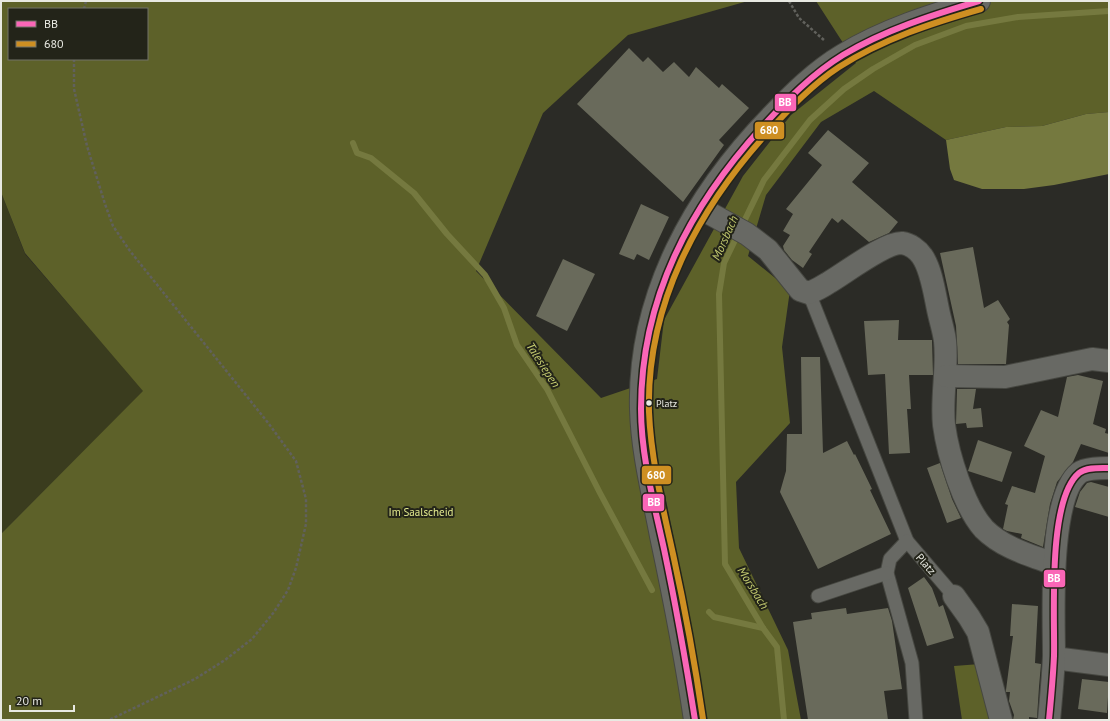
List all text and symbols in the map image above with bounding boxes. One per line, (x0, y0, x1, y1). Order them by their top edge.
legend (8, 8, 148, 60)
text: BB (44, 16, 58, 31)
text: 680 (44, 36, 64, 51)
line badge: BB (774, 93, 797, 112)
text: BB (778, 95, 792, 109)
line badge: 680 (754, 121, 785, 140)
text: 680 (760, 123, 778, 137)
water label: Morsbach (708, 213, 741, 262)
water label: Talesiepen (523, 339, 564, 390)
place label: Platz (656, 397, 677, 410)
marker: Platz (644, 398, 654, 408)
line badge: 680 (641, 465, 672, 485)
text: 680 (647, 468, 665, 482)
line badge: BB (642, 493, 665, 512)
text: BB (647, 495, 661, 509)
park label: Im Saalscheid (388, 505, 454, 519)
street label: Platz (913, 551, 939, 578)
water label: Morsbach (735, 564, 772, 612)
line badge: BB (1043, 569, 1066, 588)
text: BB (1047, 571, 1061, 585)
scale bar (10, 687, 74, 713)
text: 20 m (16, 693, 42, 708)

